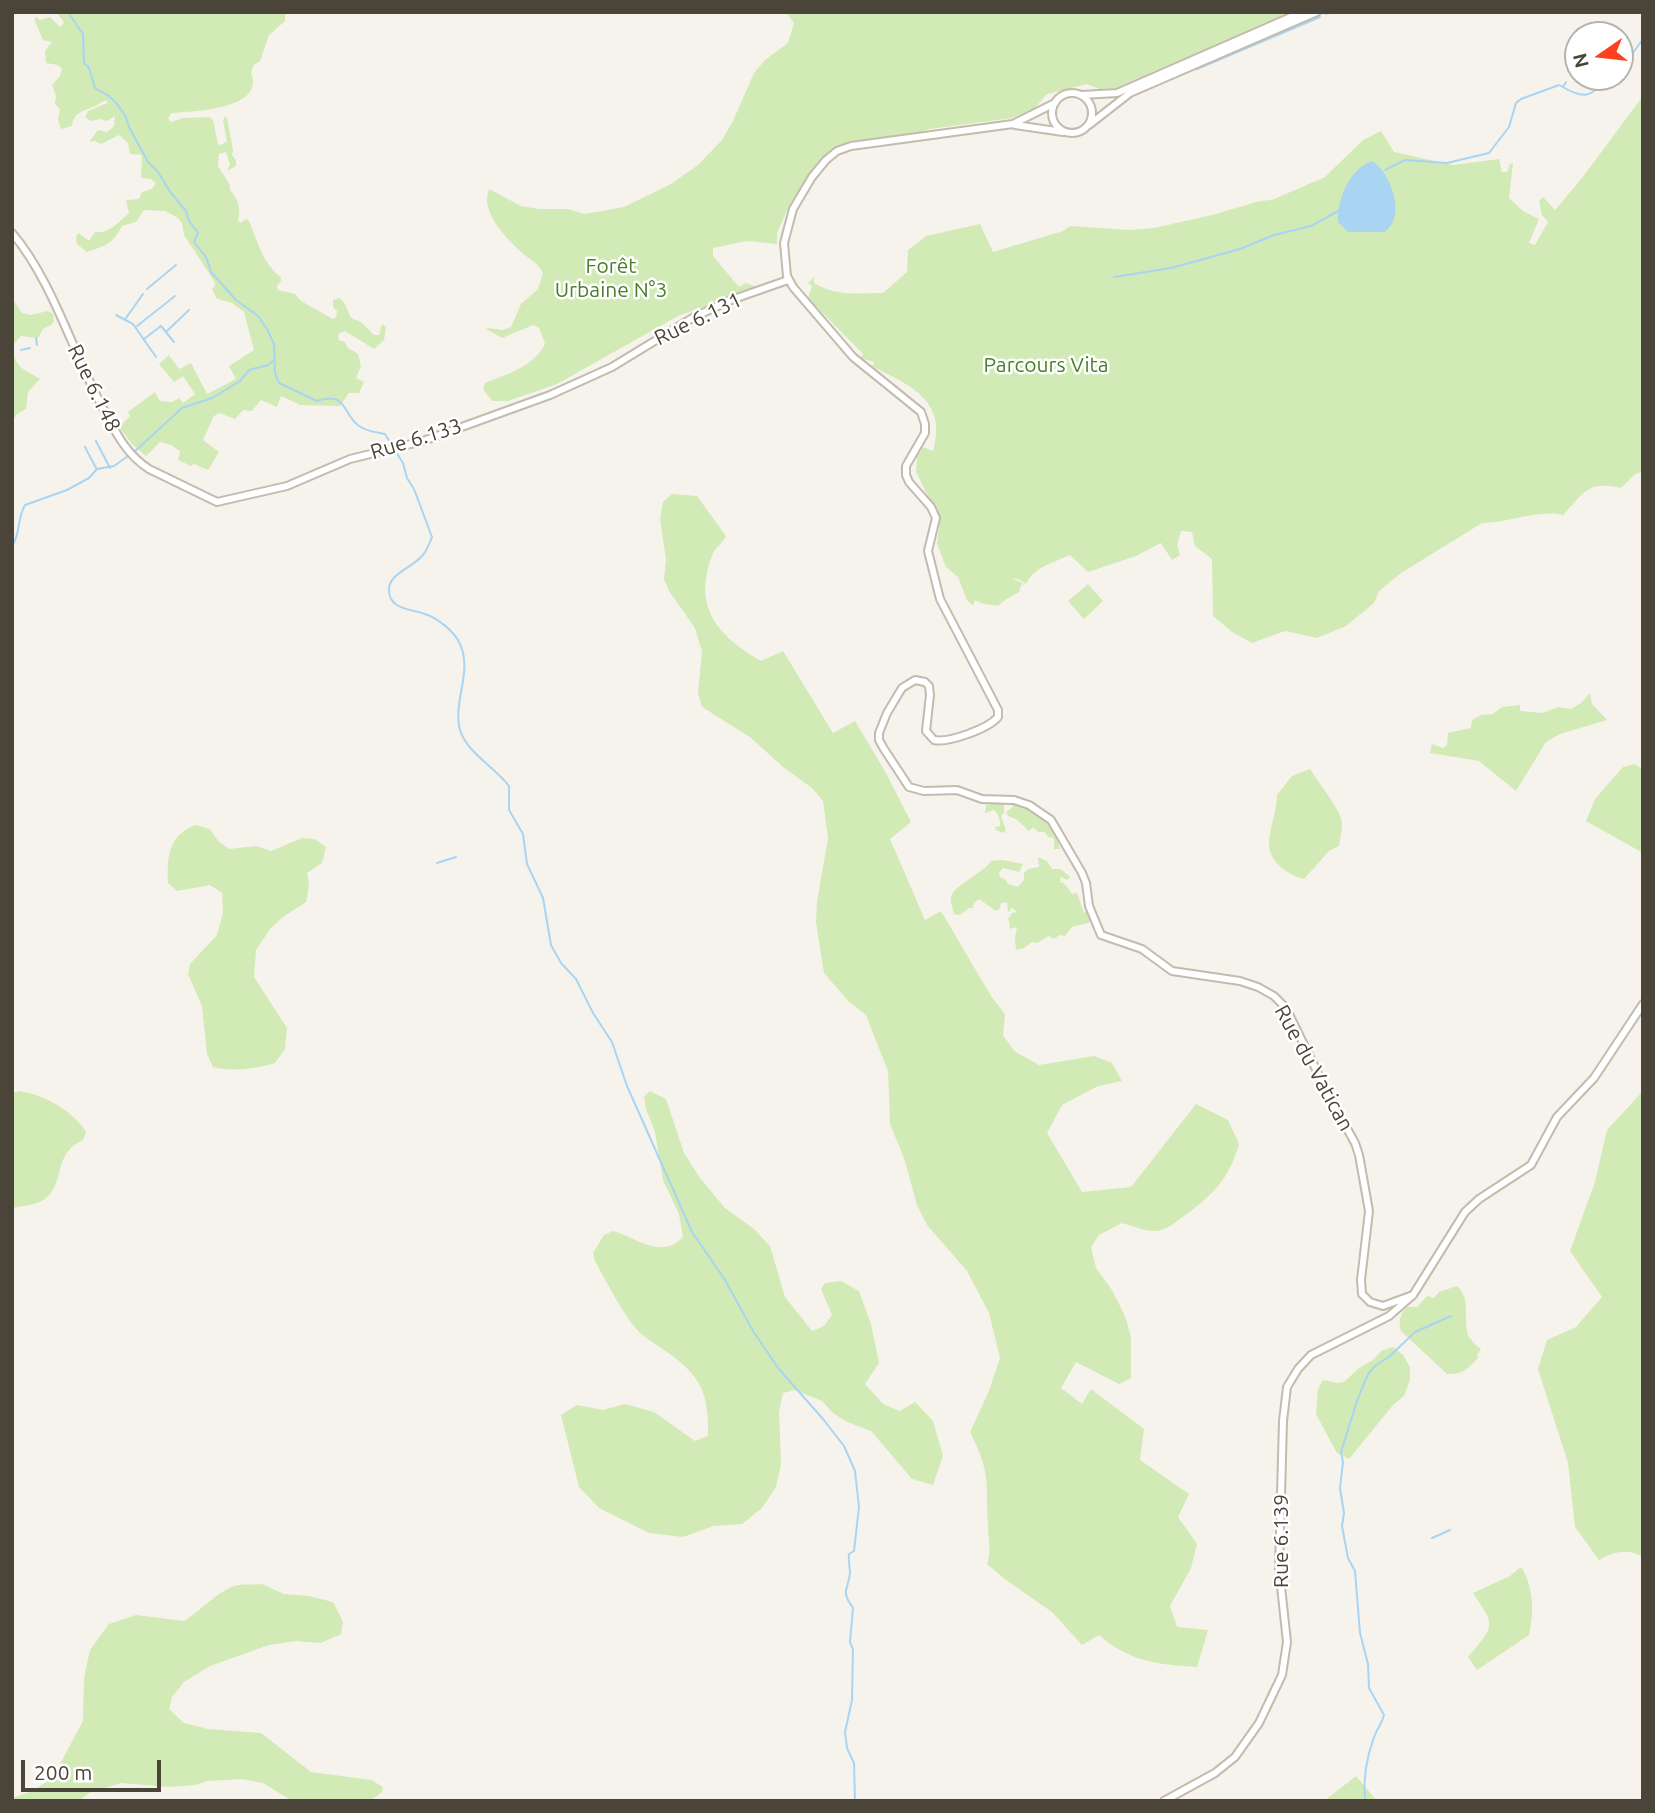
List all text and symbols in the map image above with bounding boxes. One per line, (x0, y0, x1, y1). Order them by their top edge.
north arrow (1564, 21, 1634, 91)
text: N (1568, 51, 1593, 70)
park label: Forêt Urbaine N°3 (555, 253, 667, 303)
street label: Rue 6.131 (650, 287, 746, 351)
street label: Rue 6.148 (62, 340, 126, 436)
park label: Parcours Vita (983, 352, 1109, 378)
street label: Rue 6.133 (367, 413, 465, 465)
street label: Rue du Vatican (1269, 1001, 1359, 1135)
street label: Rue 6.139 (1268, 1494, 1294, 1588)
scale bar (24, 1746, 164, 1790)
text: 200 m (34, 1760, 92, 1784)

